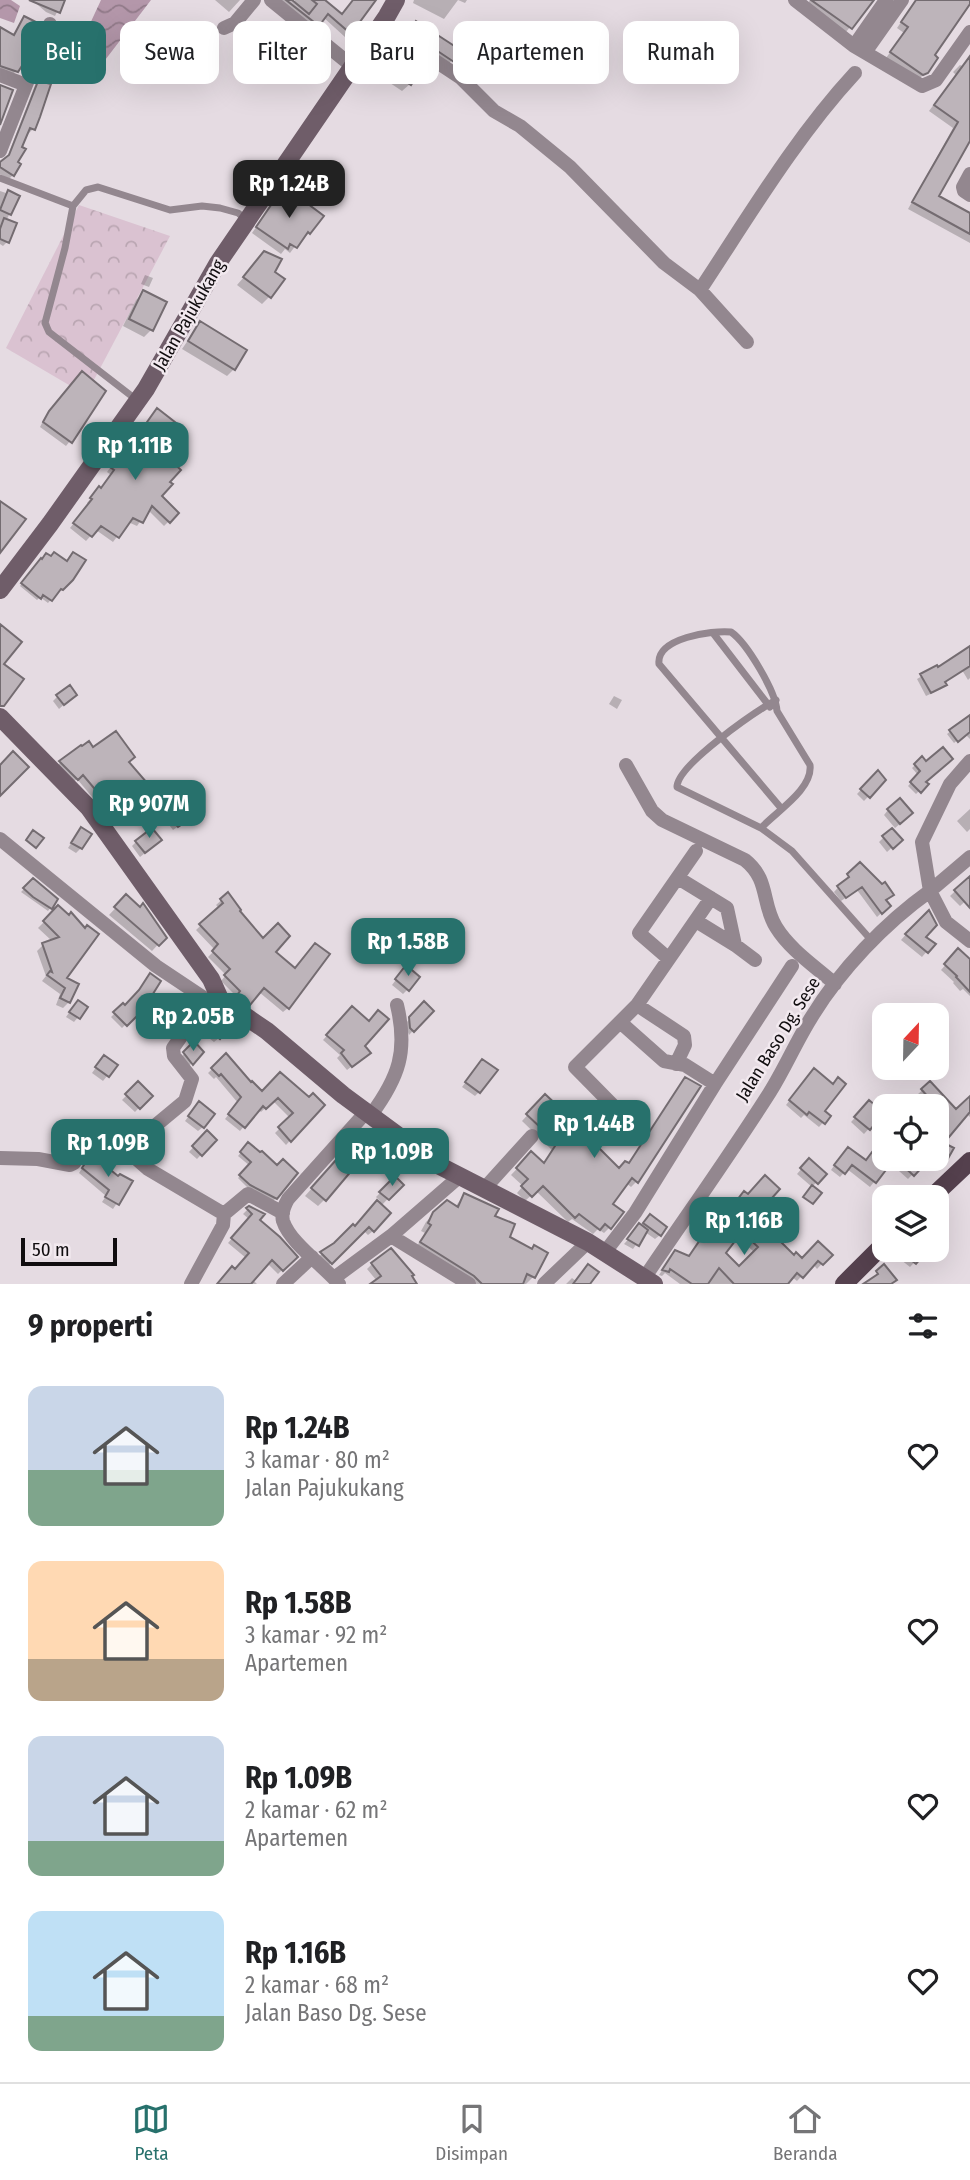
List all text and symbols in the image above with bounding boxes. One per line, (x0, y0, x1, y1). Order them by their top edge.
chip: Beli (21, 21, 106, 84)
chip: Sewa (120, 21, 219, 84)
chip: Filter (233, 21, 331, 84)
chip: Baru (345, 21, 439, 84)
chip: Apartemen (453, 21, 609, 84)
chip: Rumah (623, 21, 739, 84)
pin: Rp 1.24B (217, 160, 361, 220)
text: Rp 1.24B (249, 169, 329, 197)
street label: Jalan Pajukukang (148, 255, 230, 374)
pin: Rp 1.11B (63, 422, 207, 482)
text: Rp 1.11B (98, 431, 172, 459)
pin: Rp 907M (84, 780, 214, 840)
text: Rp 907M (109, 789, 189, 817)
pin: Rp 1.58B (336, 918, 480, 978)
text: Rp 1.58B (367, 927, 449, 955)
street label: Jalan Baso Dg. Sese (731, 973, 825, 1105)
pin: Rp 2.05B (121, 993, 265, 1053)
text: Rp 2.05B (152, 1002, 234, 1030)
north arrow (872, 1003, 948, 1080)
map controls (872, 1003, 949, 1262)
button: locate (872, 1094, 949, 1171)
pin: Rp 1.44B (522, 1100, 666, 1160)
text: Rp 1.44B (553, 1109, 635, 1137)
pin: Rp 1.09B (36, 1120, 180, 1179)
text: Rp 1.09B (67, 1128, 149, 1156)
pin: Rp 1.09B (320, 1128, 464, 1188)
text: Rp 1.09B (351, 1137, 433, 1165)
button: layers (872, 1185, 949, 1262)
pin: Rp 1.16B (672, 1198, 816, 1257)
text: Rp 1.16B (705, 1206, 783, 1234)
scale bar (21, 1235, 117, 1267)
text: 50 m (32, 1238, 70, 1261)
icon: filters (904, 1307, 942, 1345)
text: 9 properti (28, 1308, 153, 1344)
text: Rp 1.24B (245, 1410, 349, 1446)
icon: home (84, 1414, 168, 1498)
icon: heart (904, 1437, 942, 1475)
text: 3 kamar · 80 m² (245, 1446, 390, 1474)
text: Jalan Pajukukang (245, 1474, 404, 1502)
text: Rp 1.58B (245, 1585, 352, 1621)
icon: home (84, 1589, 168, 1673)
icon: heart (904, 1612, 942, 1650)
text: 3 kamar · 92 m² (245, 1621, 387, 1649)
text: Apartemen (245, 1649, 348, 1677)
text: Rp 1.09B (245, 1760, 352, 1796)
icon: home (84, 1764, 168, 1848)
icon: heart (904, 1787, 942, 1825)
text: 2 kamar · 62 m² (245, 1796, 388, 1824)
text: Apartemen (245, 1824, 348, 1852)
text: Rp 1.16B (245, 1935, 346, 1971)
icon: home (84, 1939, 168, 2023)
icon: heart (904, 1962, 942, 2000)
text: 2 kamar · 68 m² (245, 1971, 389, 1999)
text: Jalan Baso Dg. Sese (245, 1999, 427, 2027)
tab: Peta (132, 2100, 170, 2165)
tab: Disimpan (435, 2100, 508, 2165)
tab: Beranda (773, 2100, 838, 2165)

